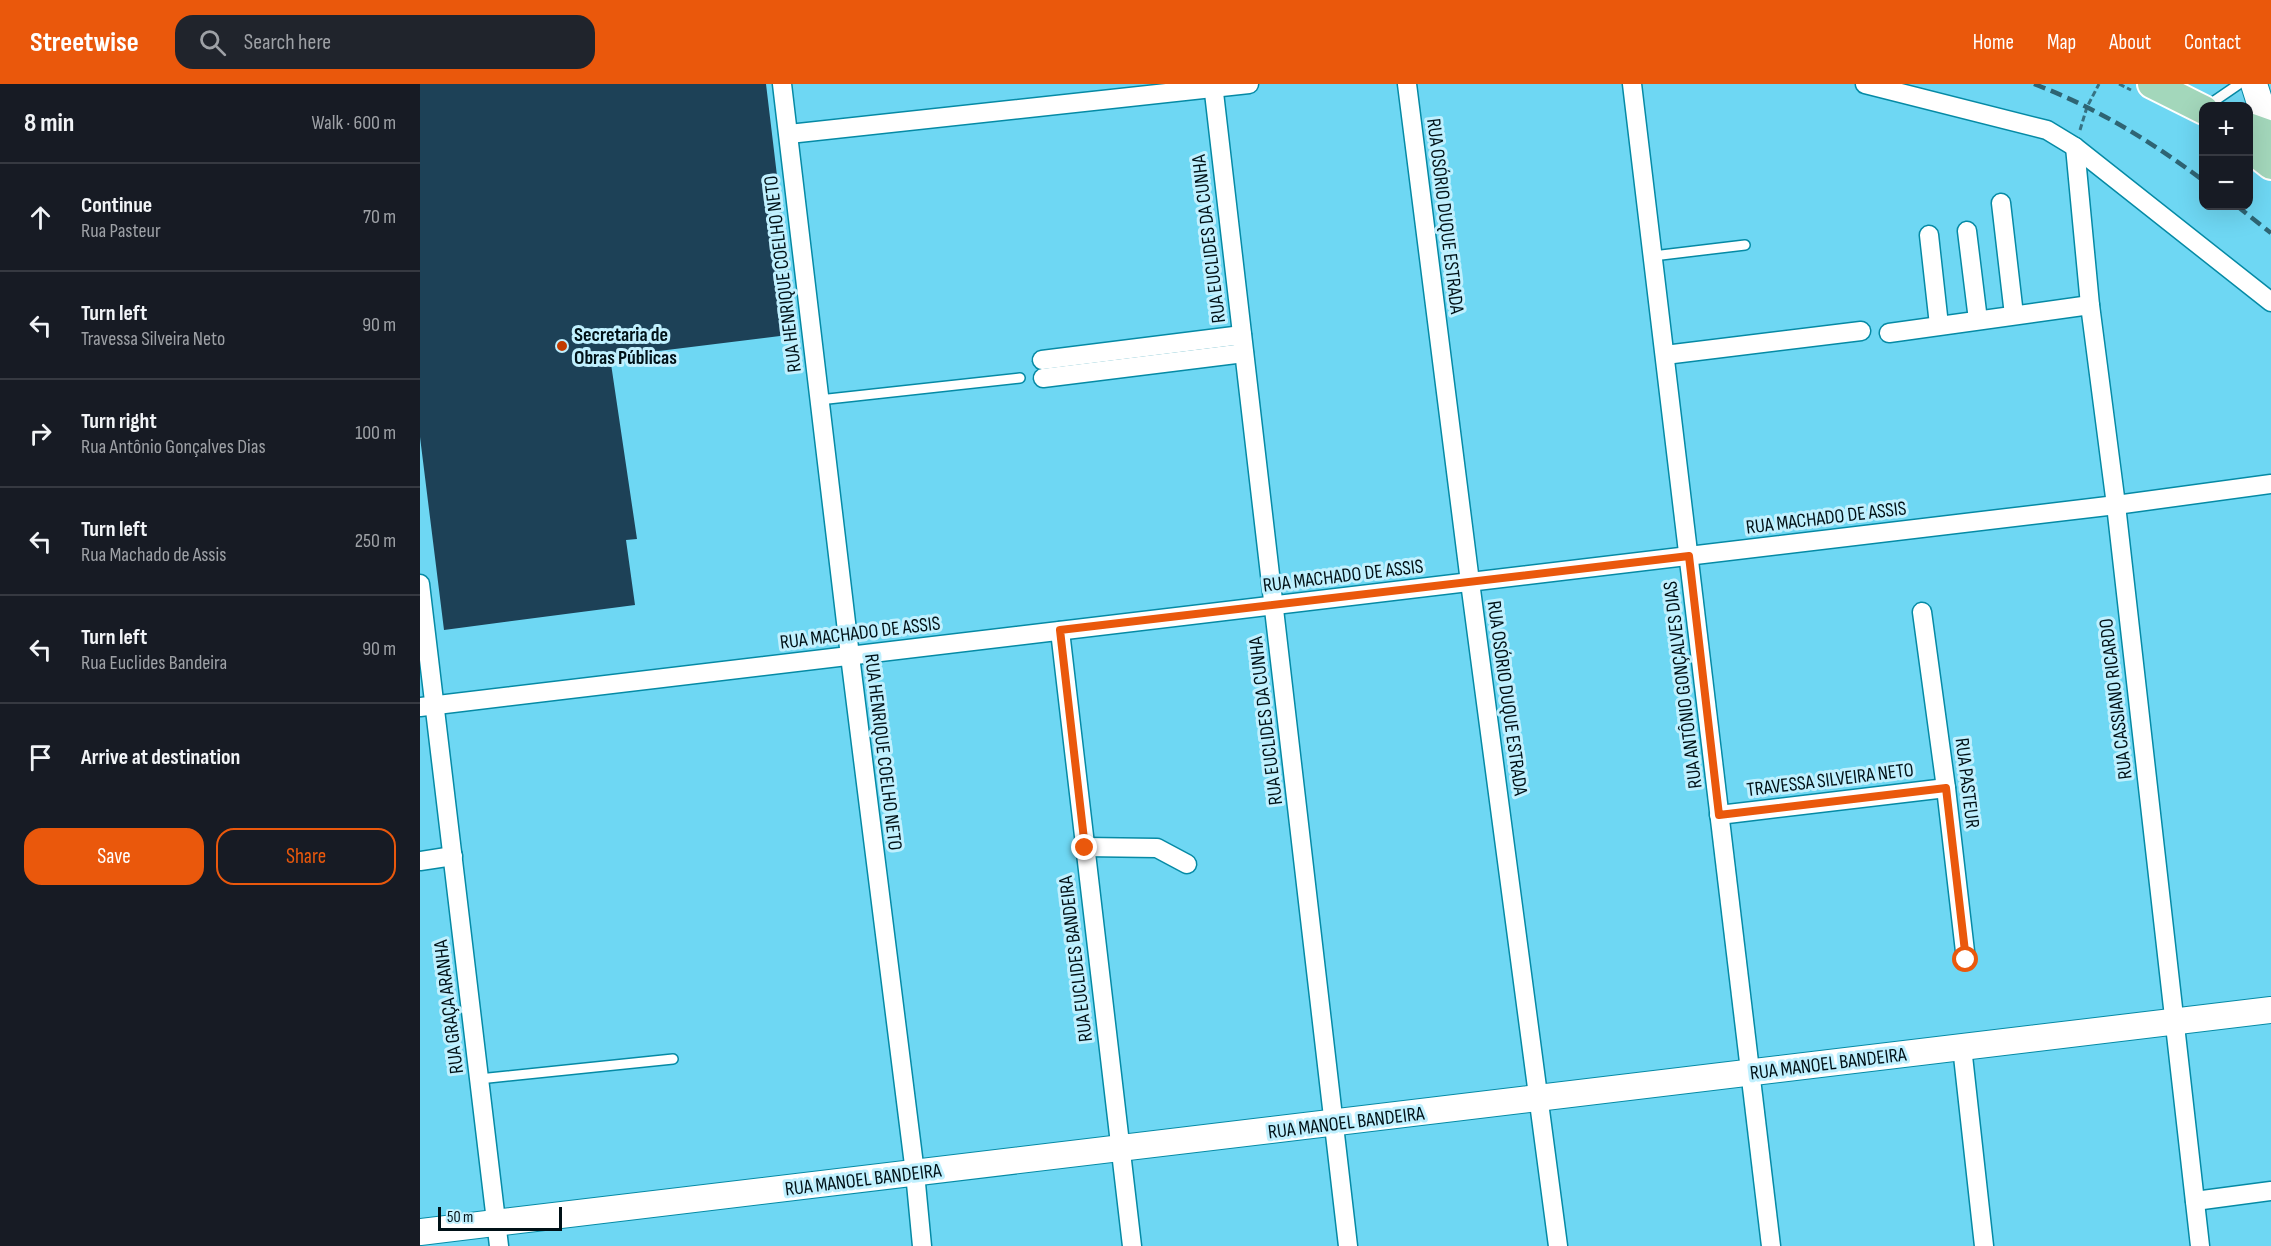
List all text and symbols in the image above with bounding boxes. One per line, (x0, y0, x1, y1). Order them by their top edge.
search box (175, 15, 595, 69)
text: Streetwise (30, 26, 139, 59)
icon: search (196, 26, 229, 59)
text: Search here (244, 29, 331, 56)
text: Home (1973, 30, 2014, 55)
text: Map (2047, 30, 2076, 55)
text: About (2109, 30, 2151, 55)
text: Contact (2184, 30, 2241, 55)
map controls (2199, 102, 2253, 210)
button: + (2199, 102, 2253, 156)
text: 8 min (24, 108, 74, 139)
text: Walk · 600 m (312, 111, 396, 135)
street label: RUA OSÓRIO DUQUE ESTRADA (1421, 117, 1469, 316)
street label: RUA EUCLIDES DA CUNHA (1187, 153, 1231, 324)
button: − (2199, 156, 2253, 210)
street label: RUA HENRIQUE COELHO NETO (759, 174, 807, 374)
text: Continue (81, 192, 152, 219)
icon: ahead (24, 201, 57, 234)
text: 70 m (363, 205, 396, 229)
text: Rua Pasteur (81, 219, 161, 243)
text: Turn left (81, 300, 147, 327)
icon: left (24, 309, 57, 342)
text: 90 m (362, 313, 396, 337)
place label: Secretaria de Obras Públicas (574, 323, 677, 370)
text: Travessa Silveira Neto (81, 327, 225, 351)
marker: Secretaria de Obras Públicas (555, 339, 569, 353)
text: Turn right (81, 408, 157, 435)
icon: right (24, 417, 57, 450)
text: 100 m (355, 421, 396, 445)
text: Rua Antônio Gonçalves Dias (81, 435, 266, 459)
street label: RUA MACHADO DE ASSIS (1745, 496, 1908, 540)
text: Turn left (81, 516, 147, 543)
icon: left (24, 525, 57, 558)
text: 250 m (355, 529, 396, 553)
text: Rua Machado de Assis (81, 543, 226, 567)
street label: RUA MACHADO DE ASSIS (1262, 554, 1425, 598)
street label: RUA ANTÔNIO GONÇALVES DIAS (1658, 580, 1708, 790)
street label: RUA OSÓRIO DUQUE ESTRADA (1481, 599, 1533, 798)
street label: RUA MACHADO DE ASSIS (779, 611, 942, 655)
street label: RUA CASSIANO RICARDO (2094, 617, 2138, 781)
text: Turn left (81, 624, 147, 651)
icon: left (24, 633, 57, 666)
street label: RUA EUCLIDES DA CUNHA (1244, 635, 1288, 806)
text: 90 m (362, 637, 396, 661)
text: Rua Euclides Bandeira (81, 651, 227, 675)
street label: RUA HENRIQUE COELHO NETO (859, 652, 907, 852)
street label: RUA PASTEUR (1950, 736, 1984, 830)
icon: arrive (24, 741, 57, 774)
text: Arrive at destination (81, 744, 240, 771)
street label: TRAVESSA SILVEIRA NETO (1745, 758, 1915, 802)
button: Save (24, 828, 204, 885)
button: Share (216, 828, 396, 885)
route end (1071, 834, 1097, 860)
street label: RUA EUCLIDES BANDEIRA (1054, 874, 1098, 1043)
street label: RUA GRAÇA ARANHA (429, 938, 469, 1075)
route start (1952, 946, 1978, 972)
street label: RUA MANOEL BANDEIRA (1749, 1042, 1908, 1085)
street label: RUA MANOEL BANDEIRA (1267, 1101, 1426, 1144)
street label: RUA MANOEL BANDEIRA (784, 1158, 943, 1201)
scale bar (438, 1204, 562, 1232)
text: 50 m (447, 1208, 473, 1227)

